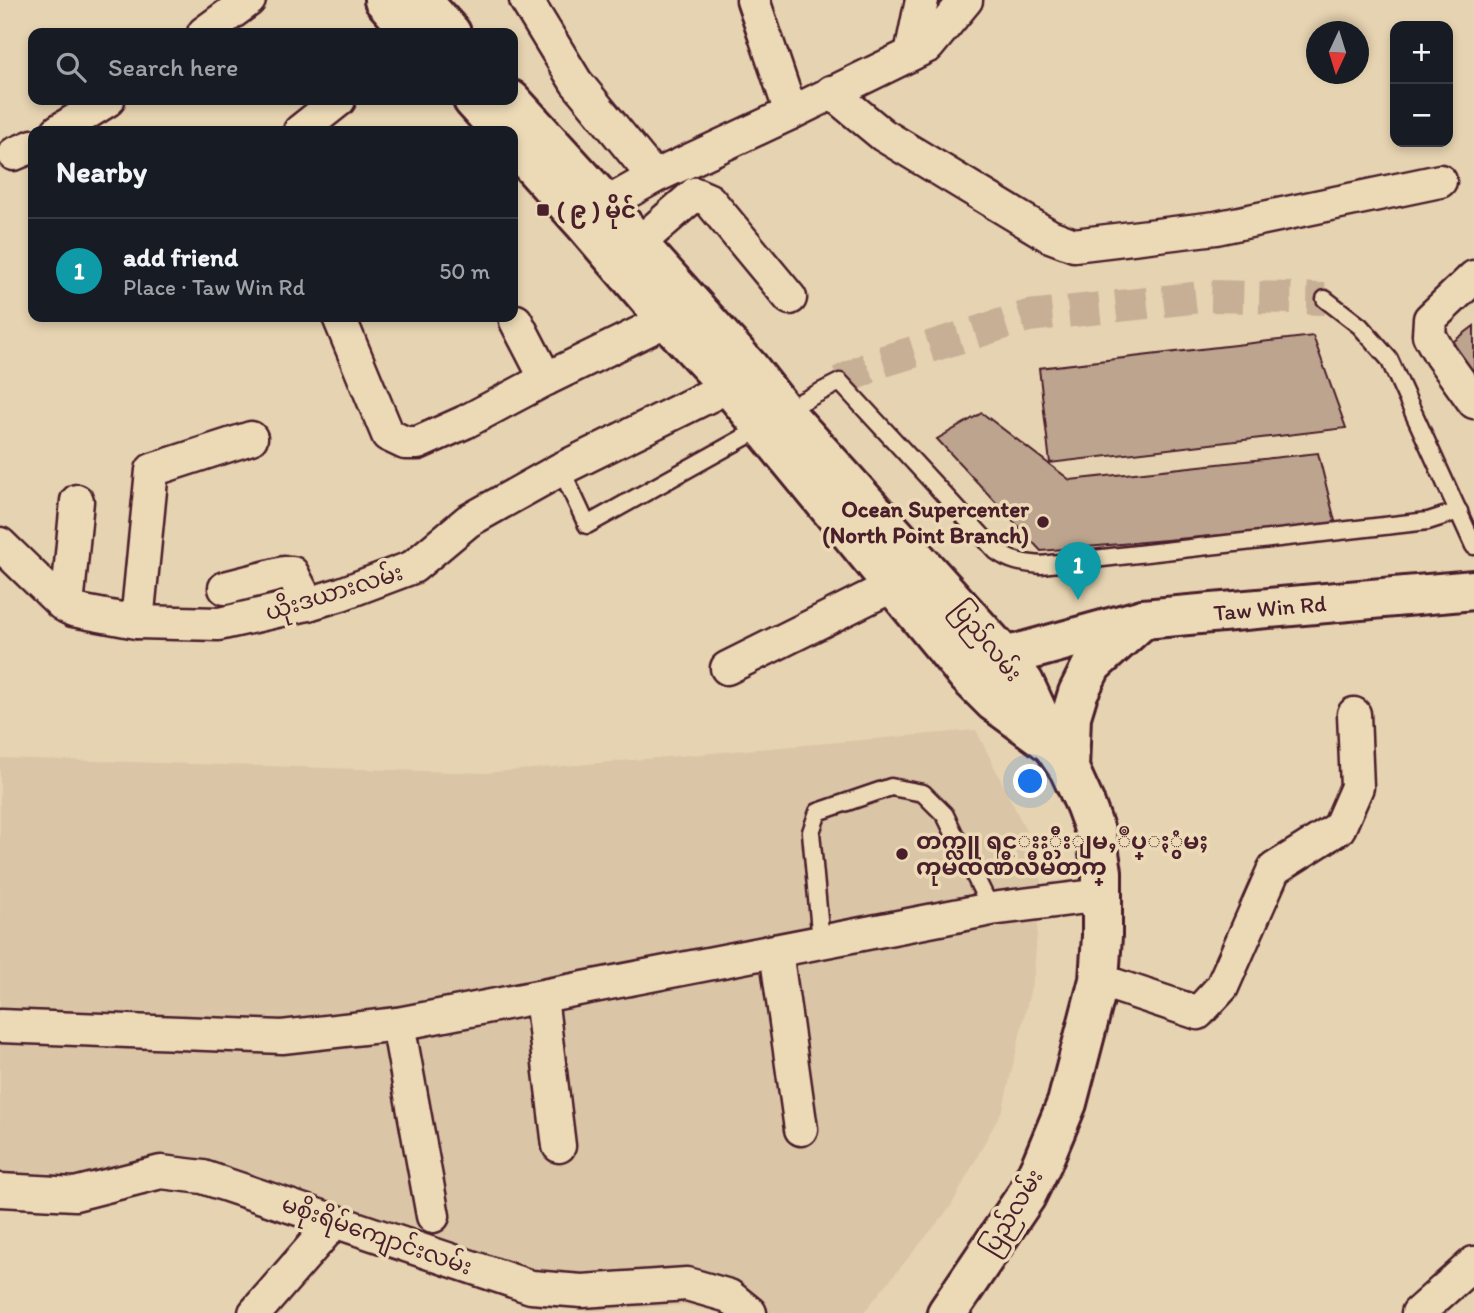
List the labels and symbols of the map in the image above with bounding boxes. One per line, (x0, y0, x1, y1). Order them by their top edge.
north arrow (1306, 21, 1369, 84)
place label: ( ၉ ) မိုင် (557, 194, 636, 229)
marker: ( ၉ ) မိုင် (535, 202, 551, 218)
place label: Ocean Supercenter (North Point Branch) (822, 495, 1029, 549)
marker: Ocean Supercenter (North Point Branch) (1035, 514, 1051, 530)
pin: 1 (1055, 542, 1101, 600)
street label: ယိုးဒယားလမ်း (261, 556, 408, 631)
street label: Taw Win Rd (1212, 589, 1328, 627)
street label: ပြည်လမ်း (942, 594, 1030, 690)
your location (1013, 764, 1047, 798)
place label: တက္လူ ရင္းႏွီးျမႇဳပ္ႏွံမႈ ကုမၸဏီလီမိတက္ (916, 825, 1208, 886)
marker: တက္လူ ရင္းႏွီးျမႇဳပ္ႏွံမႈ ကုမၸဏီလီမိတက္ (894, 846, 910, 862)
street label: ပြည်လမ်း (974, 1163, 1053, 1263)
street label: မစိုးရိမ်ကျောင်းလမ်း (277, 1187, 476, 1285)

